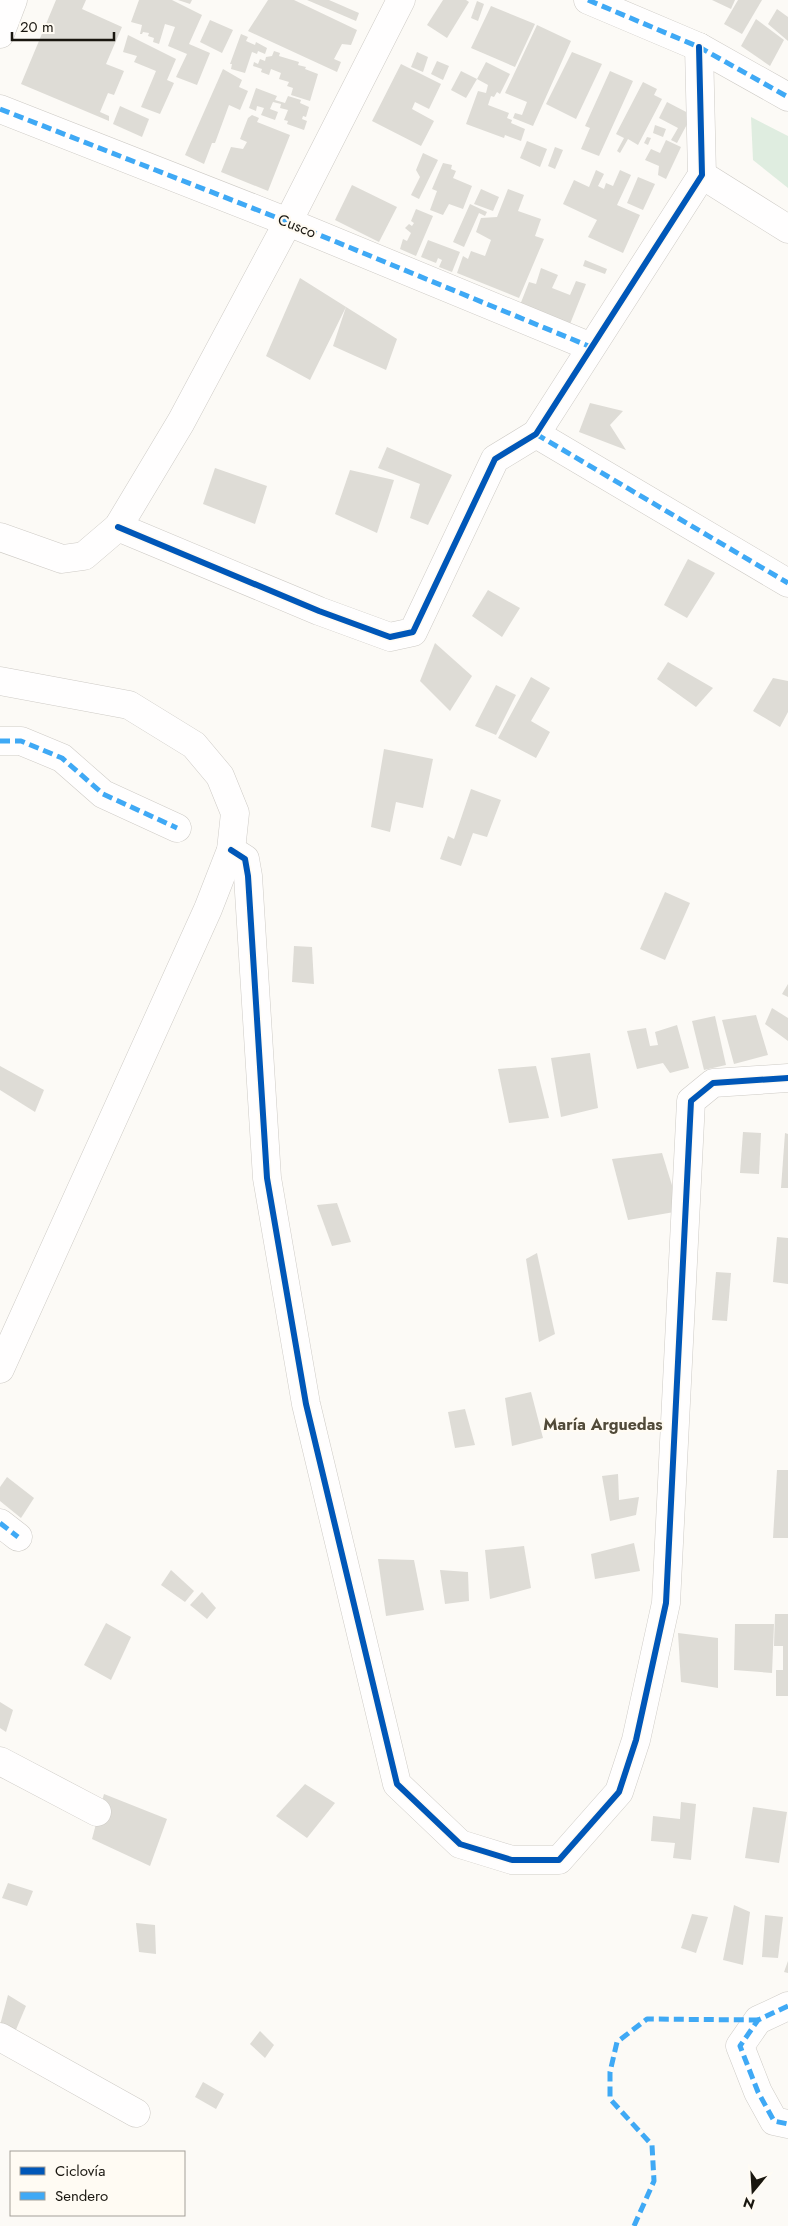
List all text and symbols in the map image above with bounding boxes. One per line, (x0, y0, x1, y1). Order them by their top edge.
scale bar (12, 10, 115, 42)
text: 20 m (20, 16, 54, 38)
street label: Cusco (275, 208, 319, 244)
district label: María Arguedas (543, 1413, 663, 1436)
legend (10, 2151, 185, 2216)
text: Ciclovía (55, 2160, 105, 2182)
north arrow (728, 2166, 778, 2216)
text: Sendero (55, 2185, 108, 2207)
text: N (741, 2192, 757, 2215)

